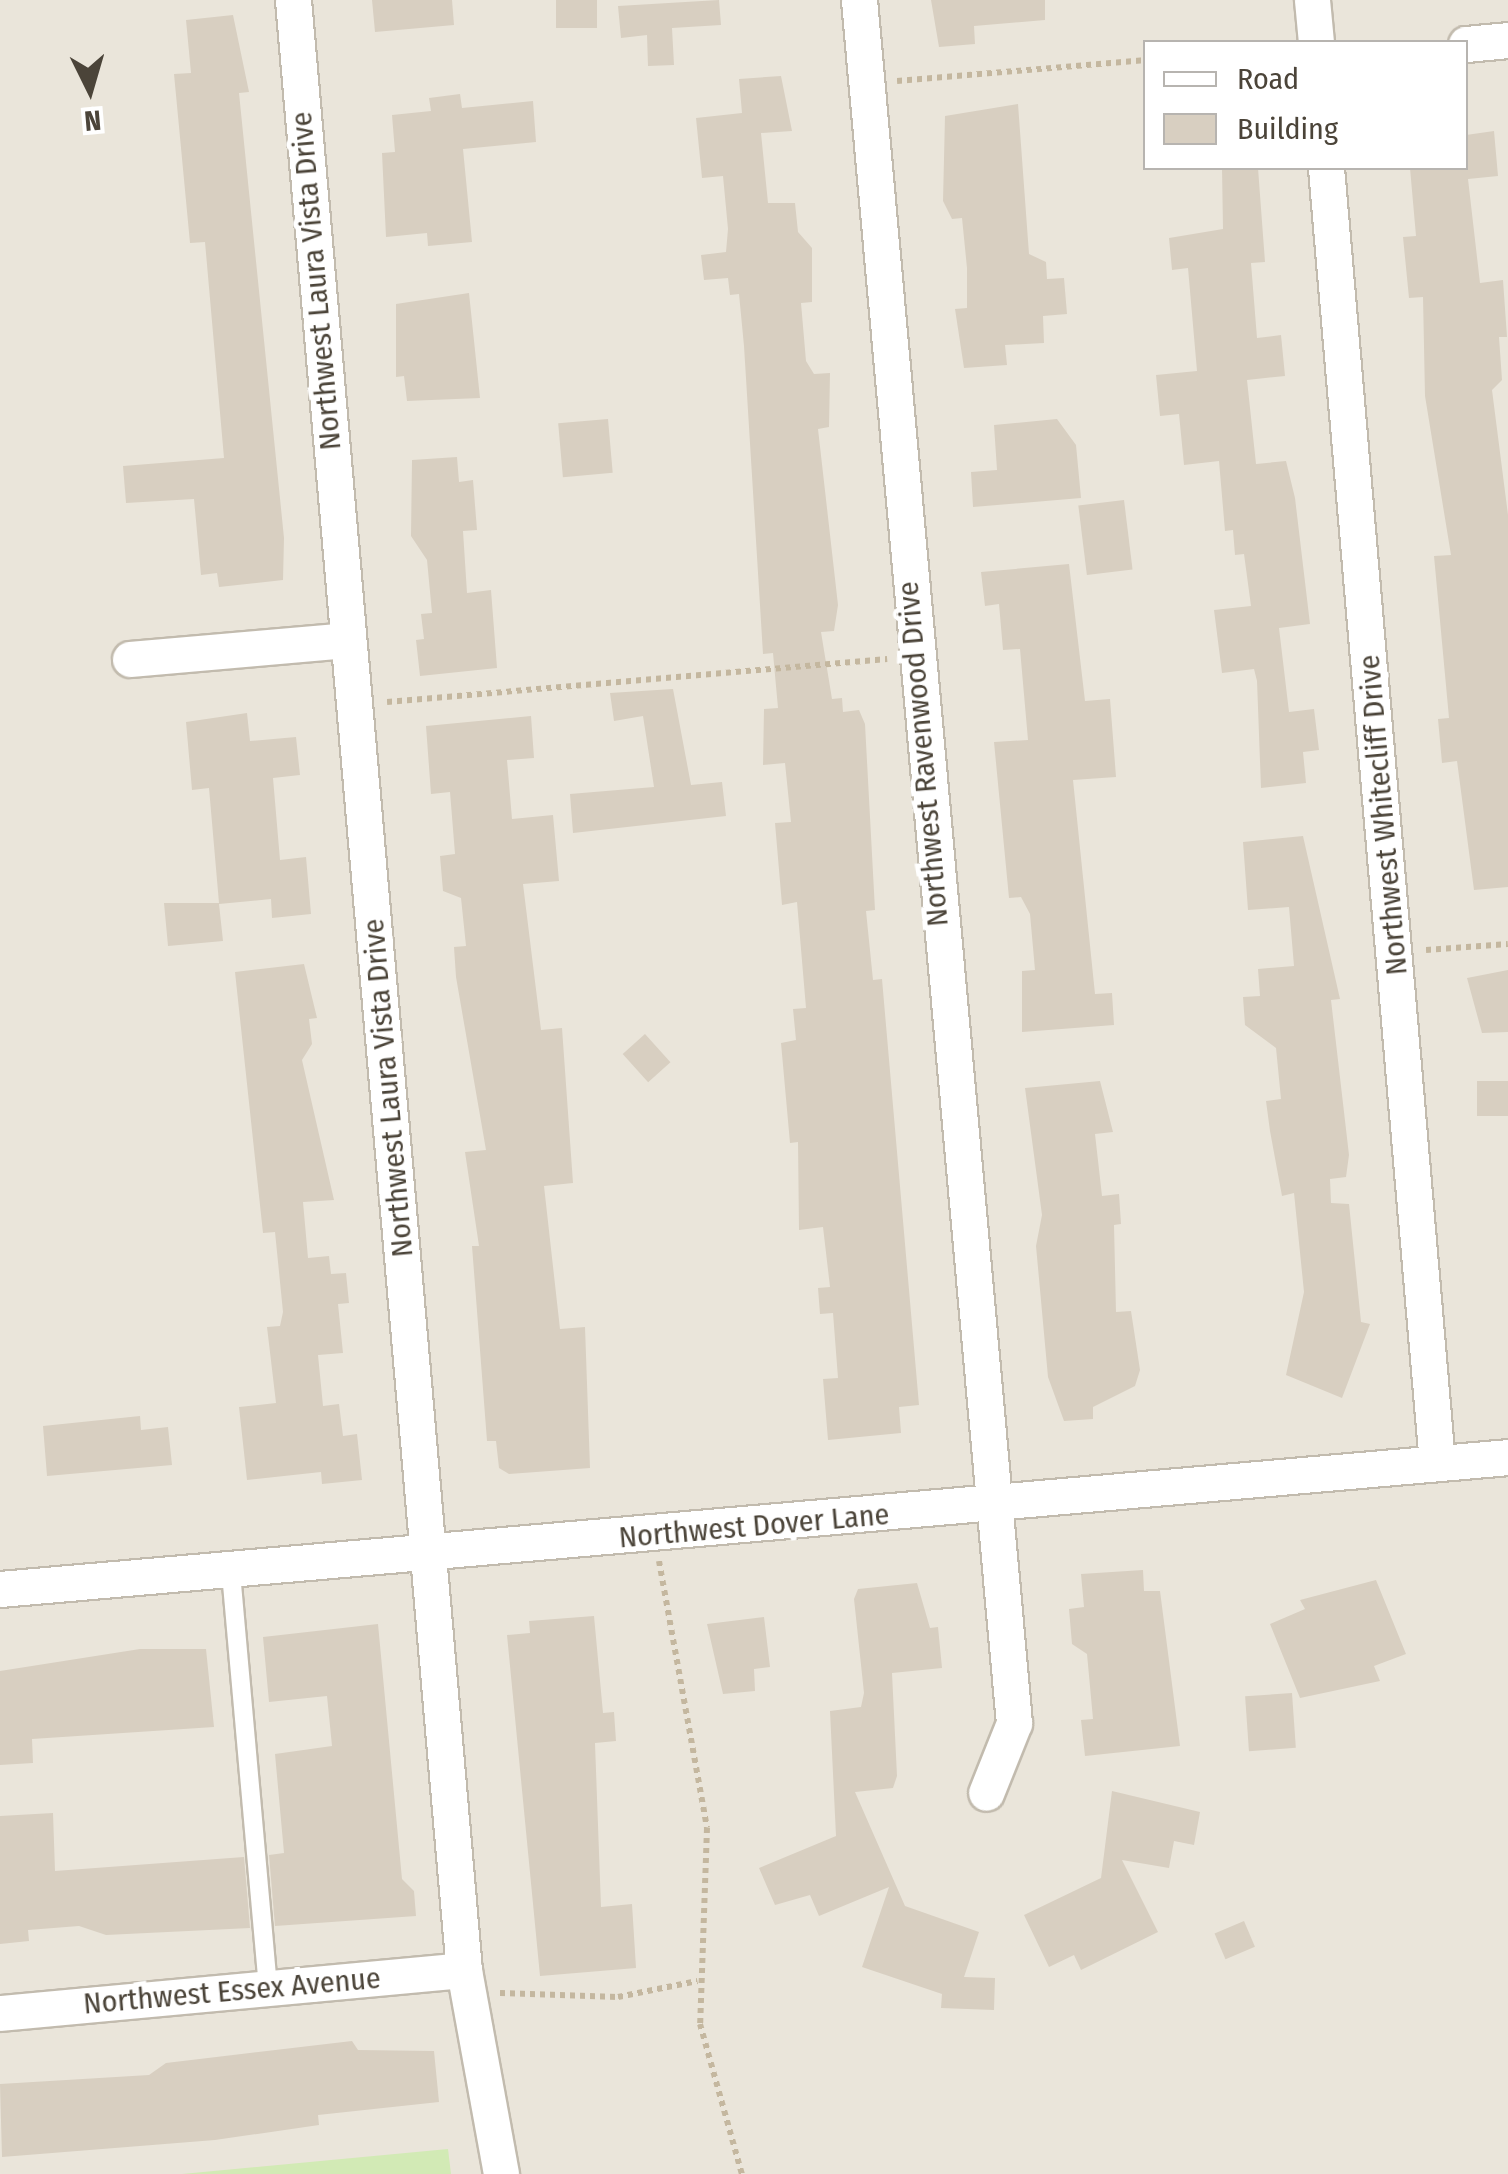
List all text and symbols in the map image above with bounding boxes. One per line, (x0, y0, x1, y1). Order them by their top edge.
north arrow (40, 40, 140, 140)
legend (1143, 40, 1468, 170)
text: Road (1237, 61, 1299, 97)
text: N (83, 103, 102, 138)
street label: Northwest Laura Vista Drive (283, 110, 349, 452)
text: Building (1237, 111, 1338, 147)
street label: Northwest Ravenwood Drive (890, 580, 956, 928)
street label: Northwest Whitecliff Drive (1351, 653, 1415, 977)
street label: Northwest Laura Vista Drive (355, 917, 421, 1259)
street label: Northwest Dover Lane (617, 1496, 891, 1556)
street label: Northwest Essex Avenue (82, 1960, 382, 2022)

